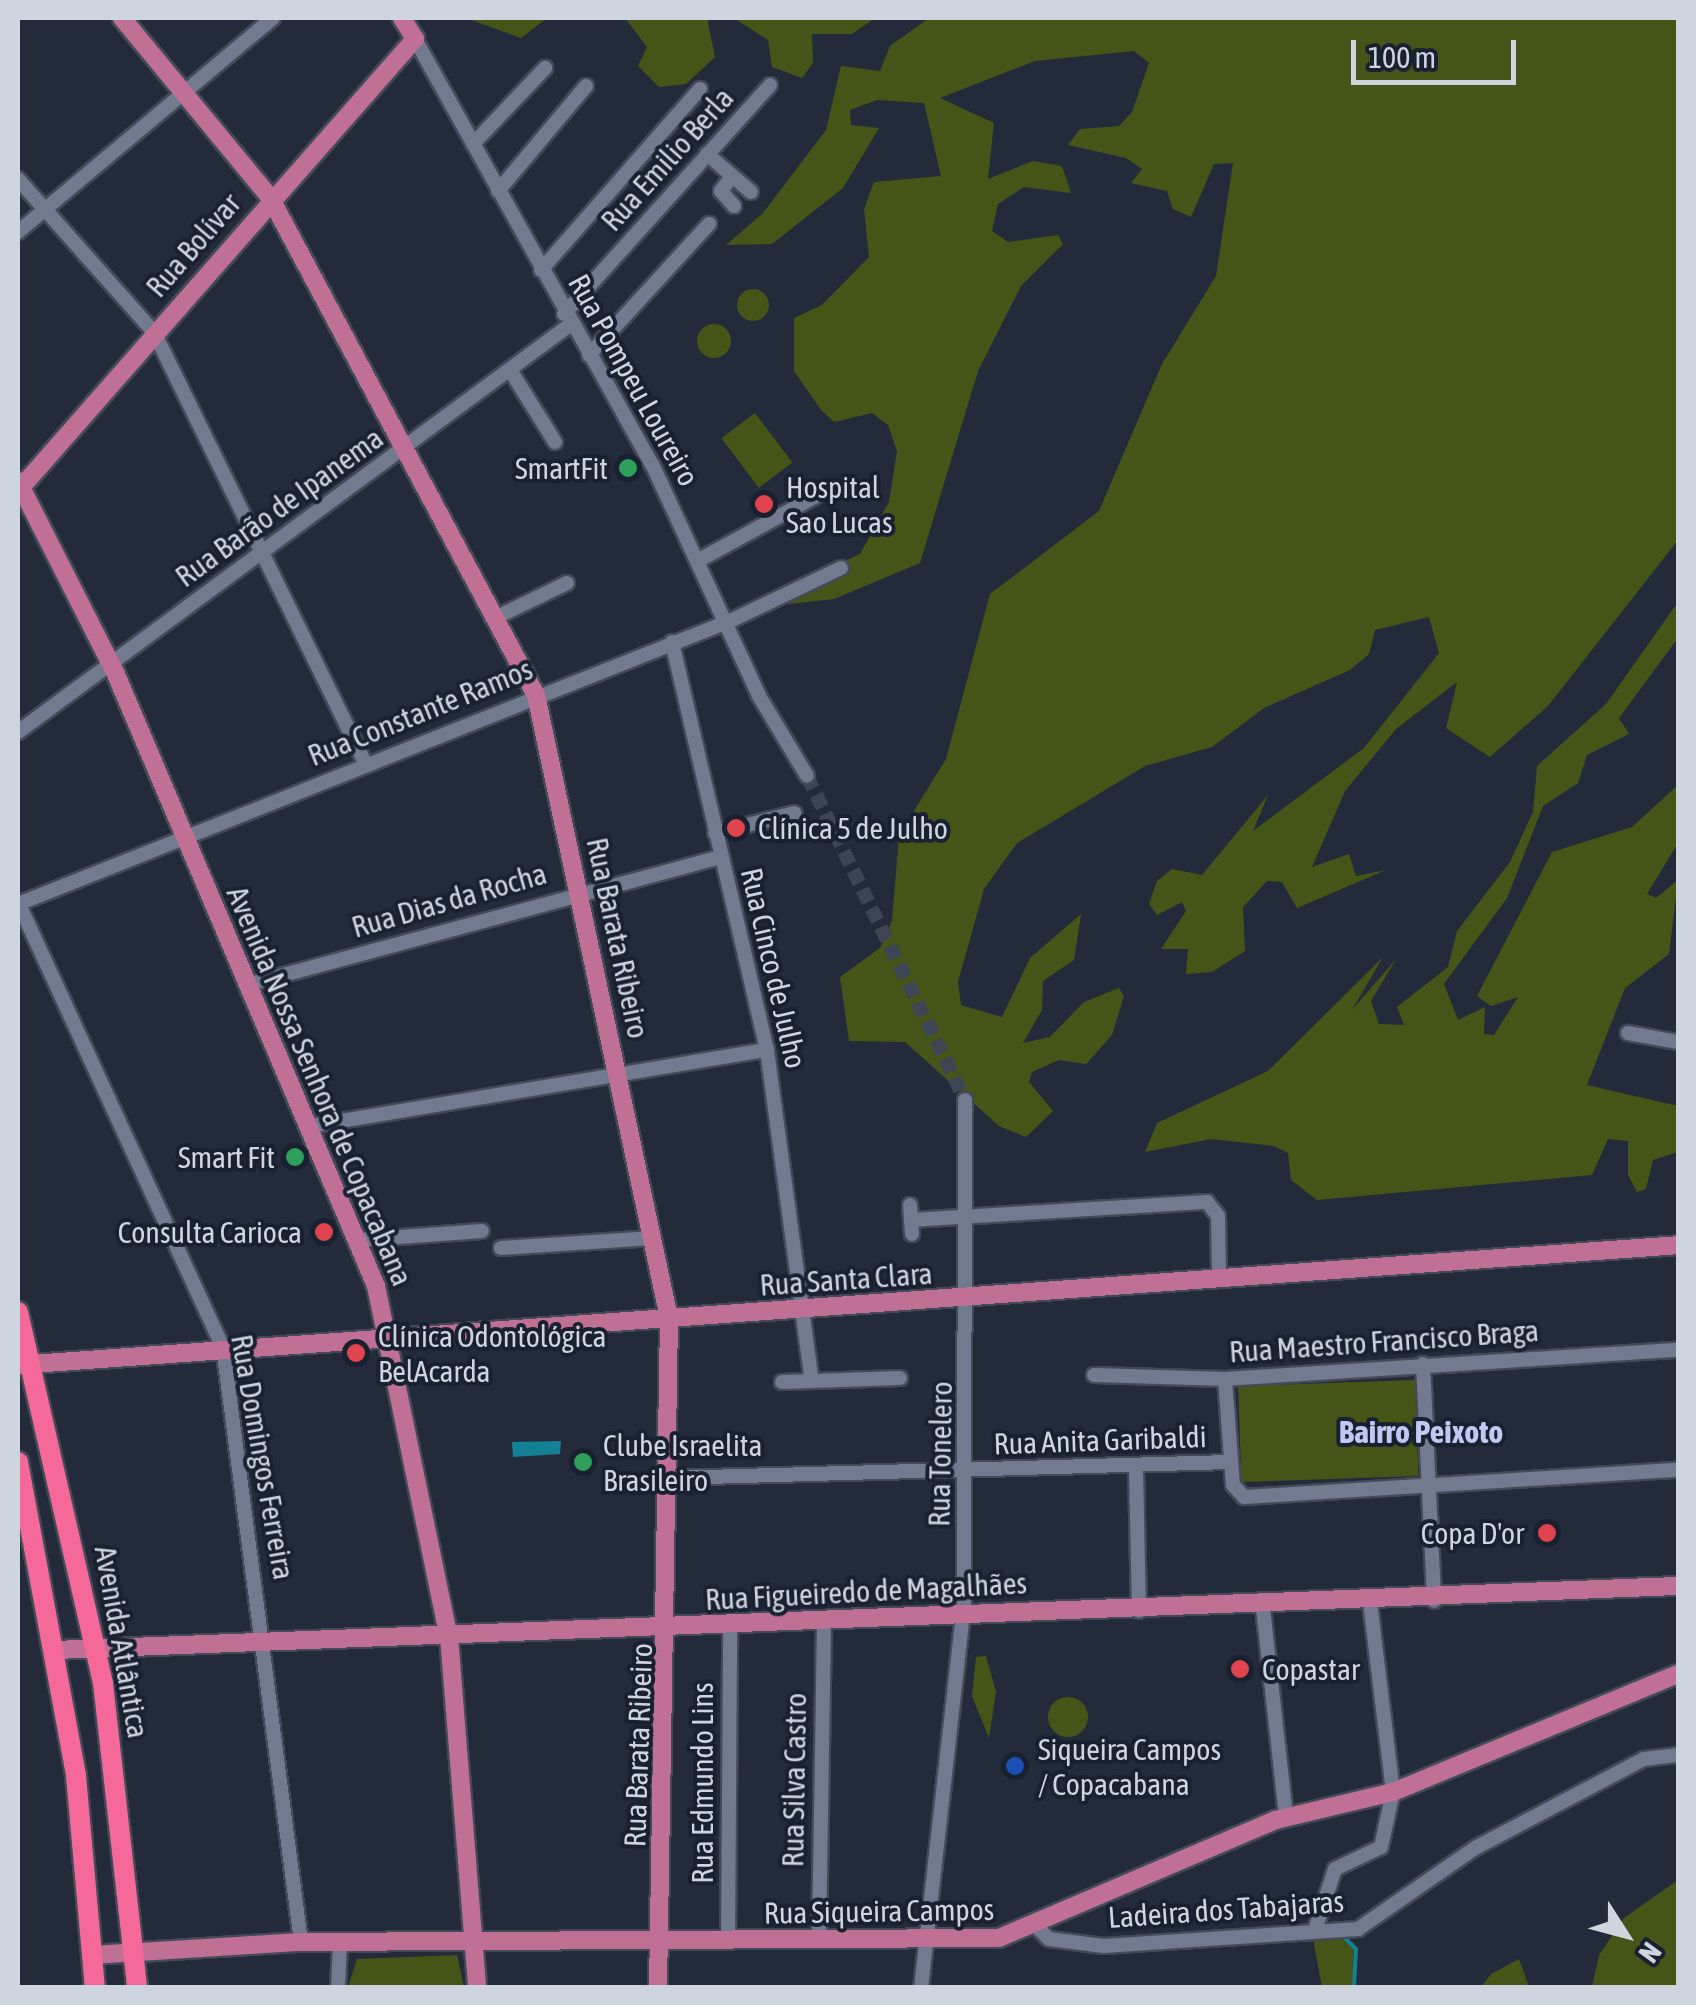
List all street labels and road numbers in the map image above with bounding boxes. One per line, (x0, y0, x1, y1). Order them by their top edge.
street label: Rua Emilio Berla (593, 80, 741, 238)
street label: Rua Bolívar (138, 186, 248, 304)
street label: Rua Pompeu Loureiro (561, 268, 707, 492)
street label: Rua Barão de Ipanema (168, 420, 390, 594)
street label: Rua Constante Ramos (303, 651, 537, 773)
street label: Rua Barata Ribeiro (579, 834, 657, 1042)
street label: Rua Dias da Rocha (347, 855, 551, 945)
street label: Rua Cinco de Julho (733, 864, 815, 1072)
street label: Avenida Nossa Senhora de Copacabana (219, 881, 421, 1291)
street label: Rua Santa Clara (758, 1255, 934, 1303)
street label: Rua Maestro Francisco Braga (1228, 1312, 1540, 1370)
street label: Rua Domingos Ferreira (224, 1332, 302, 1582)
street label: Rua Tonelero (921, 1381, 959, 1527)
street label: Rua Anita Garibaldi (993, 1418, 1207, 1462)
street label: Avenida Atlântica (87, 1543, 157, 1741)
street label: Rua Figueiredo de Magalhães (704, 1565, 1028, 1617)
street label: Rua Barata Ribeiro (616, 1642, 660, 1848)
street label: Rua Edmundo Lins (684, 1682, 720, 1884)
street label: Rua Silva Castro (774, 1692, 814, 1868)
street label: Ladeira dos Tabajaras (1107, 1883, 1345, 1935)
street label: Rua Siqueira Campos (763, 1891, 995, 1931)

